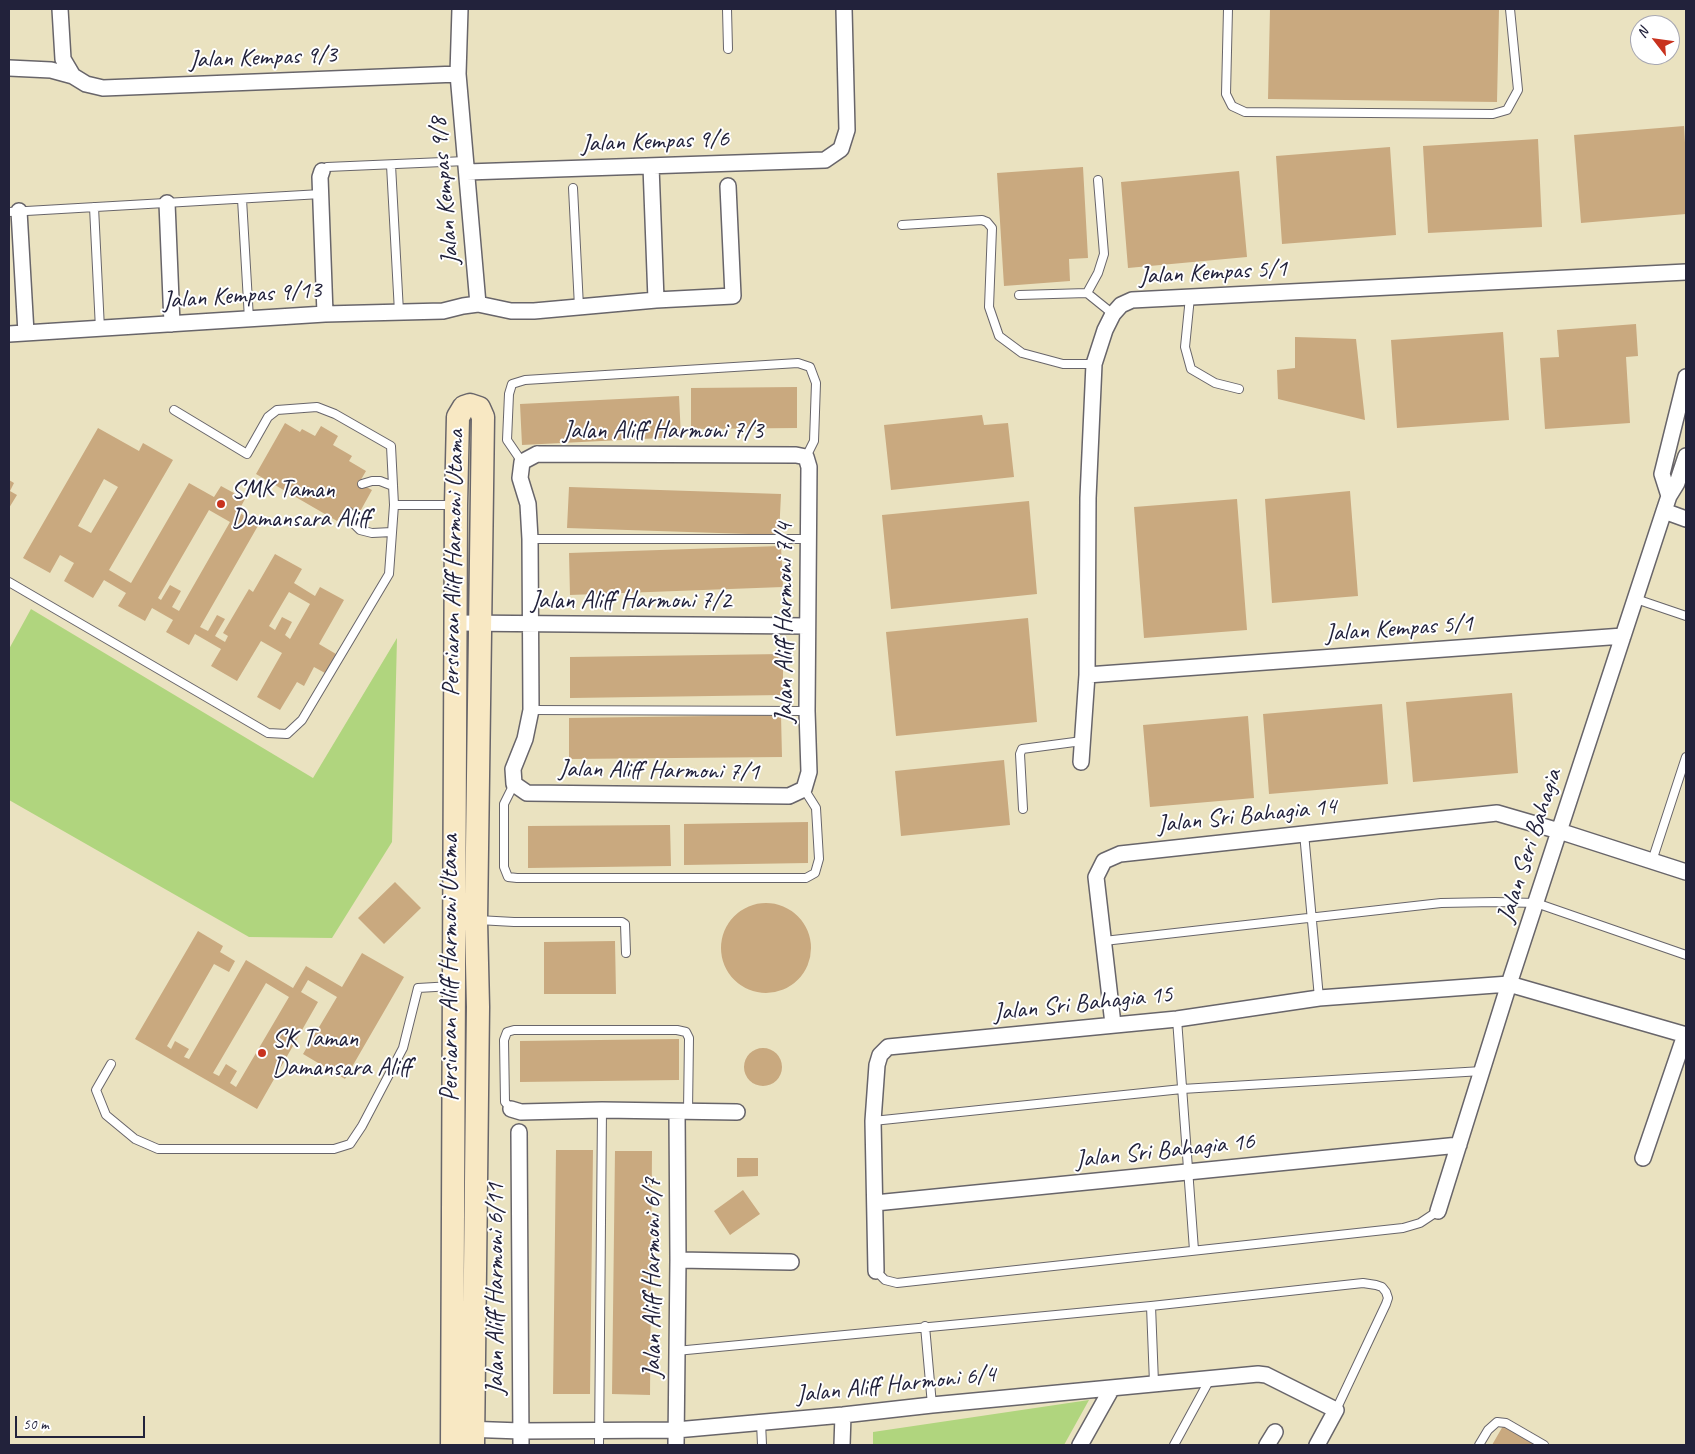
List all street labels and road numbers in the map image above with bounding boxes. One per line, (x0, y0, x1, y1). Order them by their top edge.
street label: Jalan Kempas 9/3 (188, 40, 338, 76)
street label: Jalan Kempas 9/8 (424, 116, 466, 266)
street label: Jalan Kempas 9/6 (580, 124, 730, 160)
street label: Jalan Kempas 5/1 (1138, 254, 1288, 292)
street label: Jalan Kempas 9/13 (161, 275, 323, 317)
street label: Jalan Aliff Harmoni 7/3 (563, 416, 763, 446)
street label: Persiaran Aliff Harmoni Utama (437, 429, 471, 697)
street label: Jalan Aliff Harmoni 7/4 (770, 523, 800, 723)
street label: Jalan Aliff Harmoni 7/2 (531, 586, 731, 616)
street label: Jalan Kempas 5/1 (1324, 609, 1474, 649)
street label: Jalan Aliff Harmoni 7/1 (558, 754, 760, 788)
street label: Jalan Seri Bahagia (1491, 766, 1569, 926)
street label: Jalan Sri Bahagia 14 (1156, 792, 1338, 840)
street label: Persiaran Aliff Harmoni Utama (435, 835, 465, 1101)
street label: Jalan Sri Bahagia 15 (992, 980, 1174, 1028)
street label: Jalan Sri Bahagia 16 (1074, 1127, 1256, 1175)
street label: Jalan Aliff Harmoni 6/7 (638, 1178, 668, 1378)
street label: Jalan Aliff Harmoni 6/11 (481, 1183, 511, 1395)
street label: Jalan Aliff Harmoni 6/4 (795, 1360, 997, 1410)

